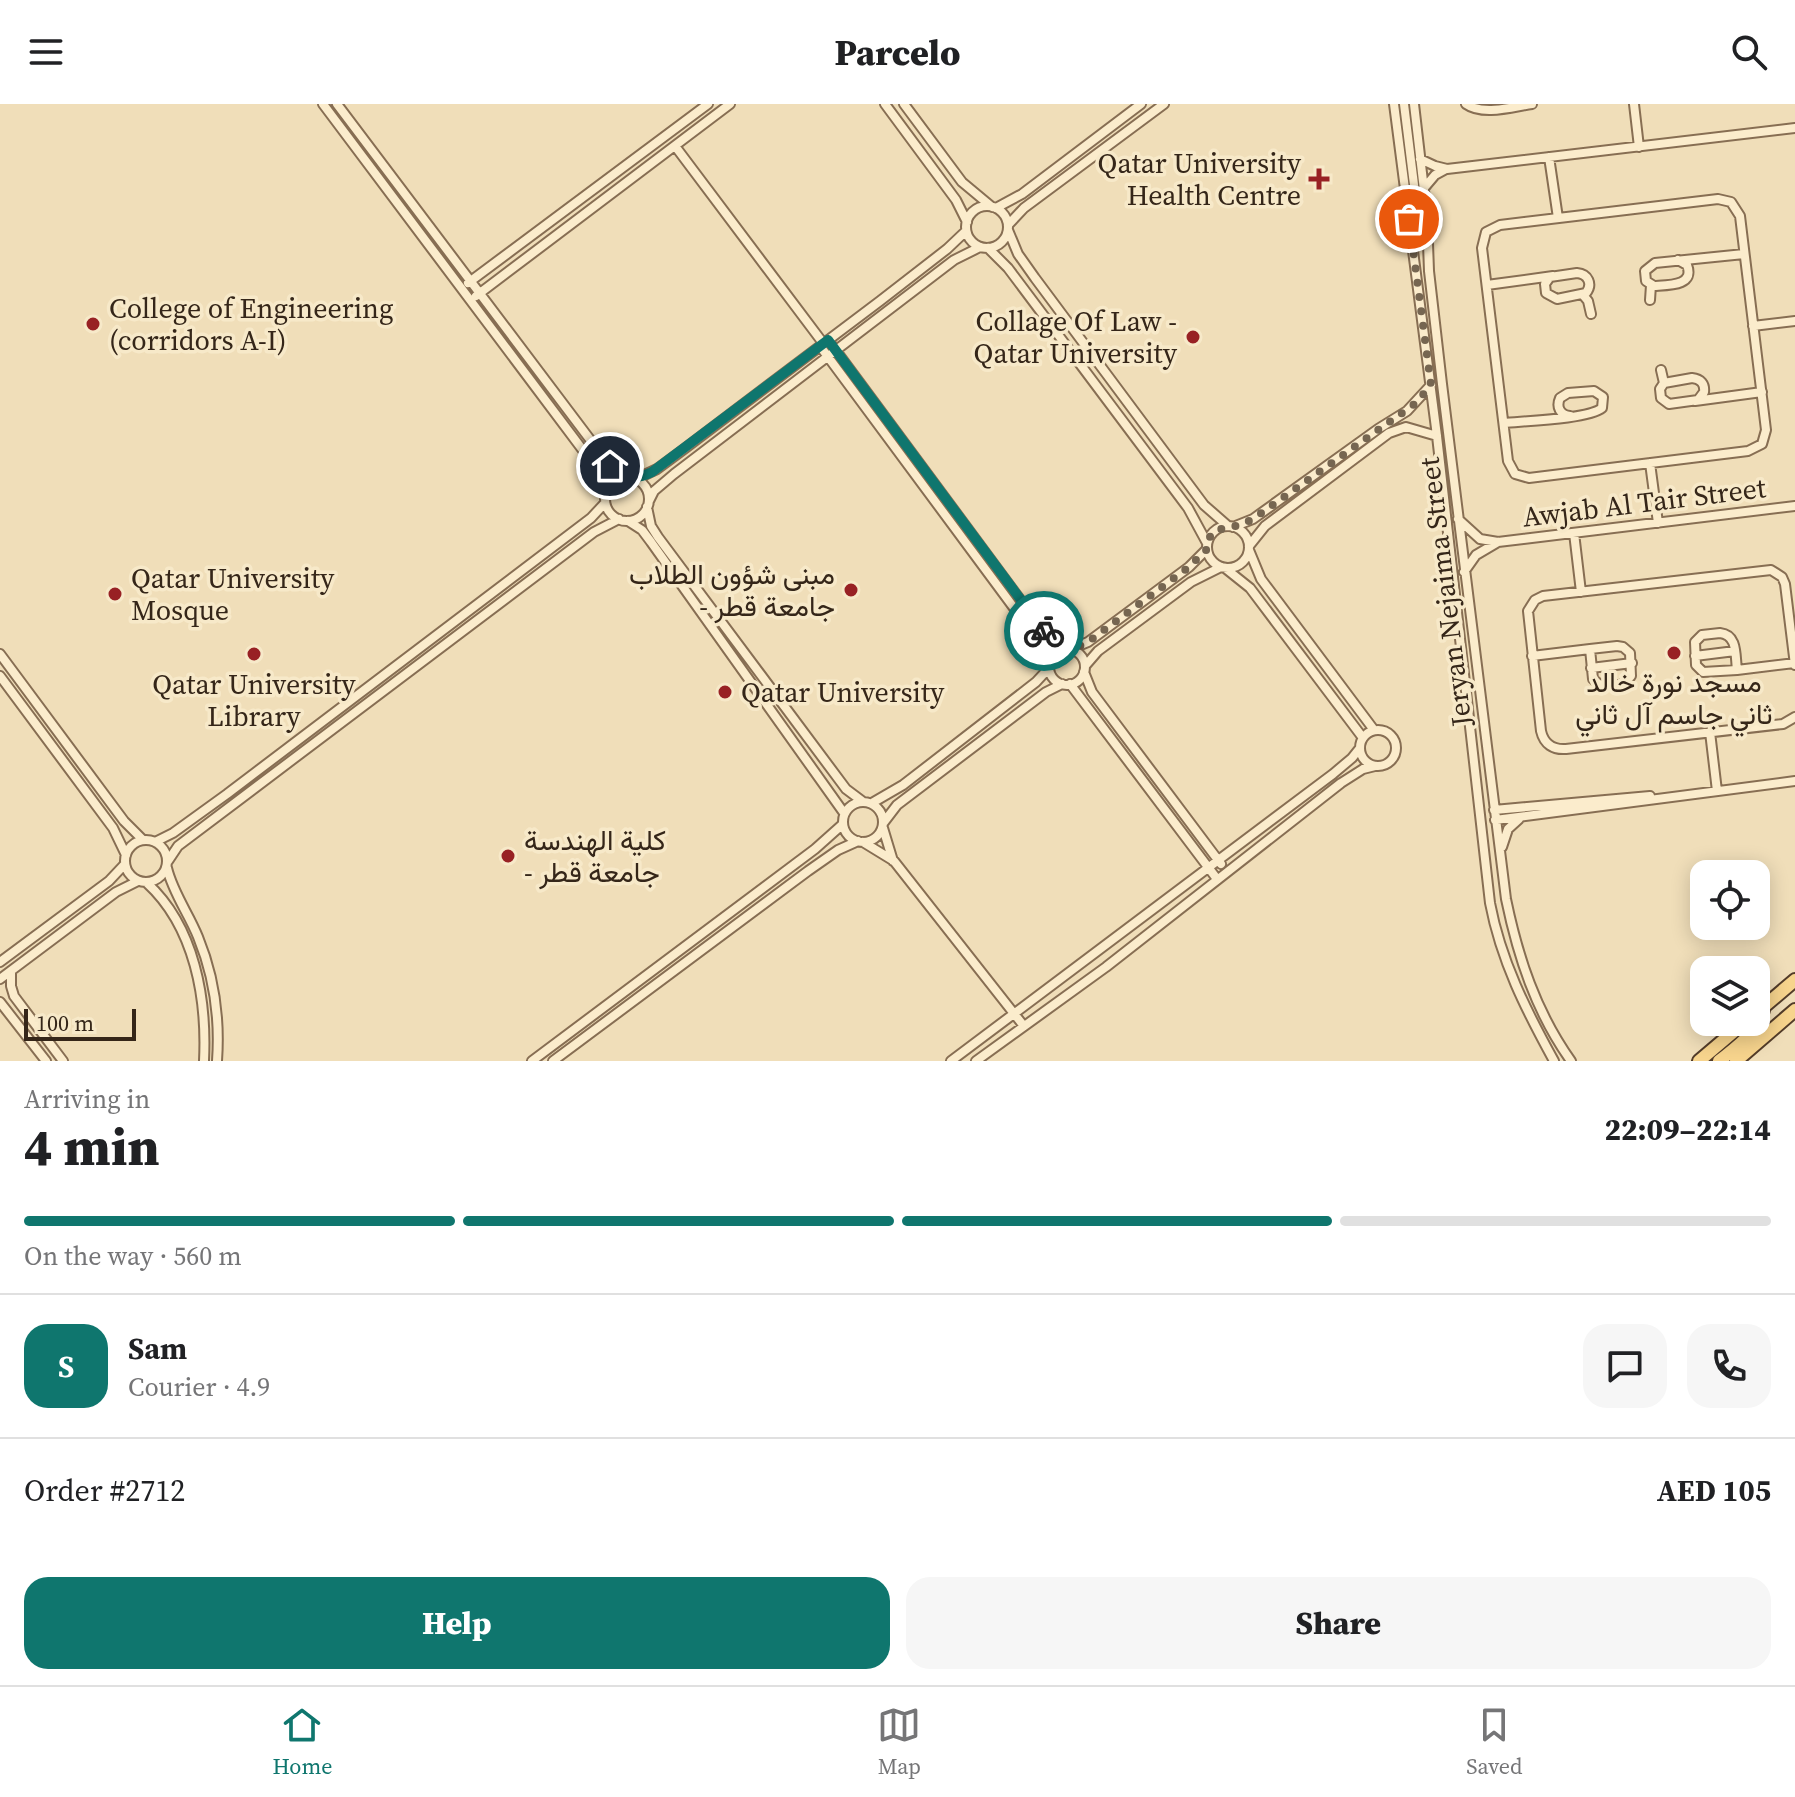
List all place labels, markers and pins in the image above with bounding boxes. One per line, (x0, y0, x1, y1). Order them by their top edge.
place label: Qatar University Health Centre (1098, 144, 1302, 214)
marker: Qatar University Health Centre (1308, 168, 1330, 190)
pin (1375, 185, 1443, 253)
place label: College of Engineering (corridors A-I) (109, 289, 393, 359)
place label: Collage Of Law - Qatar University (974, 302, 1178, 372)
marker: College of Engineering (corridors A-I) (84, 315, 102, 333)
marker: Collage Of Law - Qatar University (1184, 328, 1202, 346)
pin (576, 432, 644, 500)
place label: مبنى شؤون الطلاب - جامعة قطر (629, 555, 835, 625)
place label: Qatar University Mosque (131, 559, 335, 629)
marker: مبنى شؤون الطلاب - جامعة قطر (842, 581, 860, 599)
marker: Qatar University Mosque (106, 585, 124, 603)
marker: مسجد نورة خالد ثاني جاسم آل ثاني (1665, 644, 1683, 662)
marker: Qatar University Library (245, 645, 263, 663)
place label: مسجد نورة خالد ثاني جاسم آل ثاني (1575, 663, 1773, 737)
place label: Qatar University Library (152, 665, 356, 735)
place label: Qatar University (741, 673, 945, 711)
marker: Qatar University (716, 683, 734, 701)
place label: كلية الهندسة - جامعة قطر (524, 821, 666, 891)
marker: كلية الهندسة - جامعة قطر (499, 847, 517, 865)

